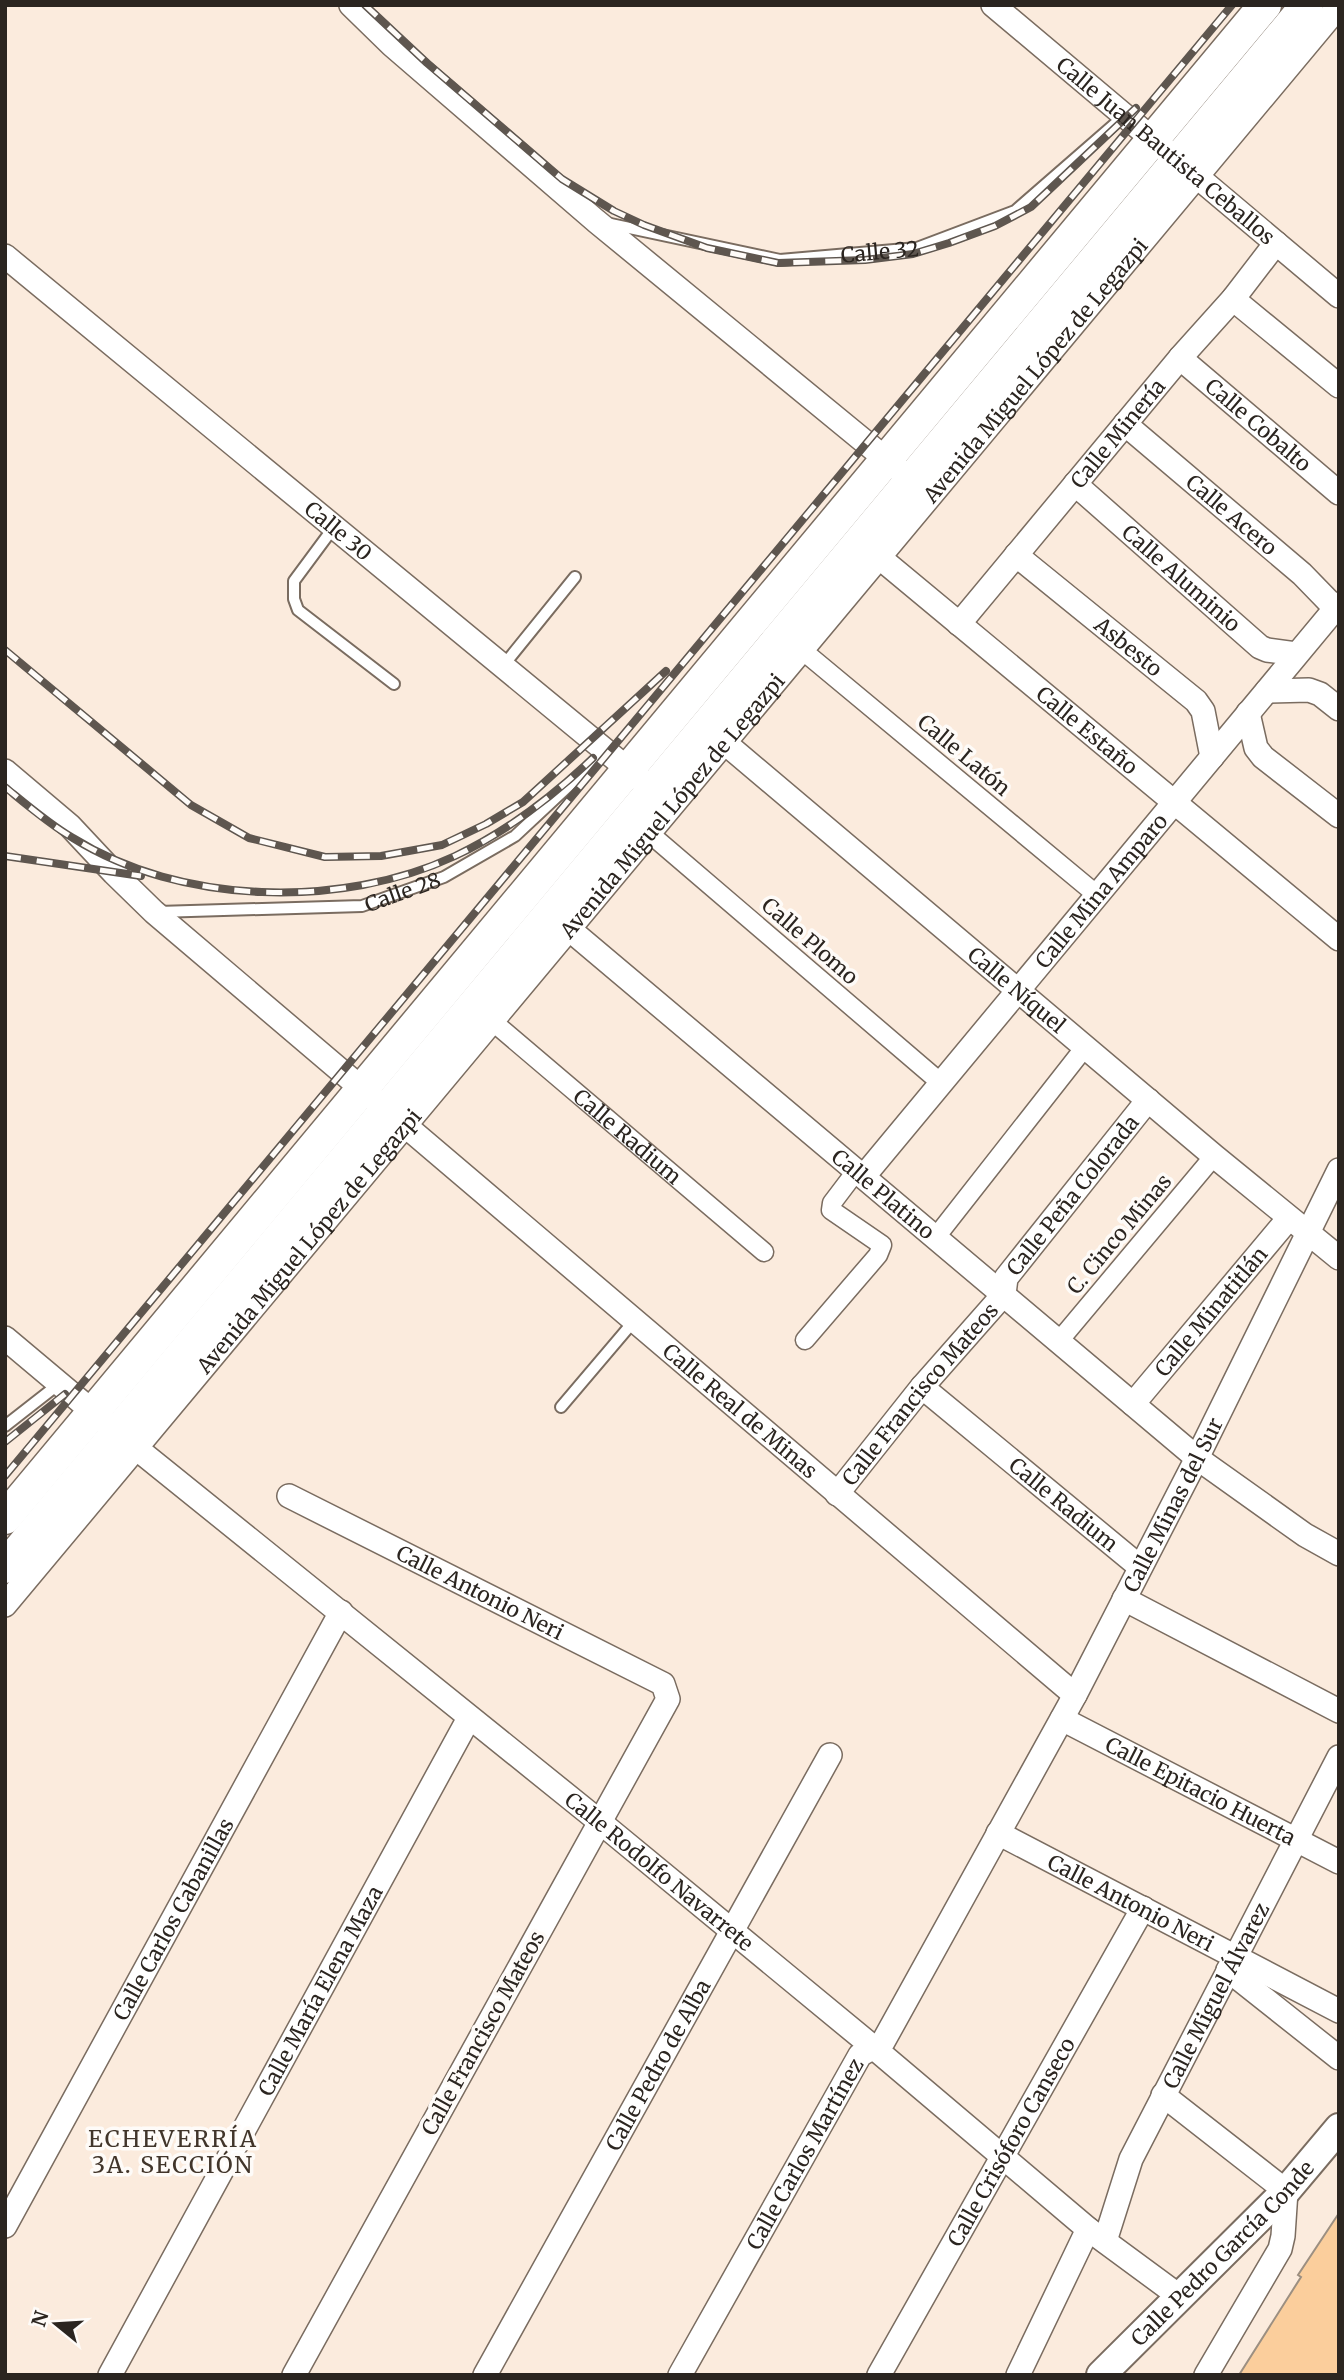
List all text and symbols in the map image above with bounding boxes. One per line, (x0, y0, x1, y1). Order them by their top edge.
street label: Calle Juan Bautista Ceballos (1051, 51, 1281, 250)
street label: Avenida Miguel López de Legazpi (916, 232, 1153, 509)
street label: Calle 32 (840, 234, 920, 268)
street label: Calle Cobalto (1200, 372, 1317, 477)
street label: Calle Minería (1064, 373, 1171, 493)
street label: Calle Acero (1181, 468, 1283, 561)
street label: Calle 30 (299, 495, 378, 566)
street label: Calle Aluminio (1117, 518, 1246, 637)
street label: Asbesto (1088, 610, 1168, 682)
street label: Avenida Miguel López de Legazpi (553, 668, 790, 944)
street label: Calle Estaño (1031, 680, 1144, 780)
street label: Calle Latón (912, 708, 1016, 802)
street label: Calle Mina Amparo (1029, 808, 1173, 973)
street label: Calle 28 (361, 866, 444, 918)
street label: Calle Plomo (756, 892, 864, 990)
street label: Calle Níquel (962, 941, 1072, 1039)
street label: Calle Radium (568, 1083, 687, 1190)
street label: Avenida Miguel López de Legazpi (190, 1103, 427, 1380)
street label: Calle Peña Colorada (1000, 1109, 1144, 1281)
street label: Calle Platino (826, 1143, 940, 1245)
street label: C. Cinco Minas (1061, 1168, 1177, 1300)
street label: Calle Minatitlán (1148, 1241, 1273, 1382)
street label: Calle Francisco Mateos (836, 1297, 1004, 1491)
street label: Calle Real de Minas (657, 1337, 823, 1484)
street label: Calle Minas del Sur (1117, 1413, 1228, 1597)
street label: Calle Radium (1004, 1451, 1124, 1557)
street label: Calle Antonio Neri (392, 1539, 569, 1646)
street label: Calle Epitacio Huerta (1101, 1730, 1300, 1851)
street label: Calle Rodolfo Navarrete (560, 1786, 759, 1956)
street label: Calle Carlos Cabanillas (107, 1813, 239, 2025)
street label: Calle Antonio Neri (1043, 1848, 1219, 1957)
street label: Calle María Elena Maza (252, 1881, 388, 2100)
street label: Calle Miguel Álvarez (1156, 1898, 1275, 2093)
street label: Calle Francisco Mateos (416, 1926, 550, 2140)
street label: Calle Pedro de Alba (599, 1974, 716, 2155)
street label: Calle Crisóforo Canseco (941, 2032, 1081, 2251)
street label: Calle Carlos Martínez (740, 2053, 869, 2254)
district label: ECHEVERRÍA 3A. SECCIÓN (88, 2124, 258, 2179)
street label: Calle Pedro García Conde (1125, 2155, 1320, 2351)
north arrow (21, 2289, 91, 2359)
text: N (26, 2308, 54, 2330)

